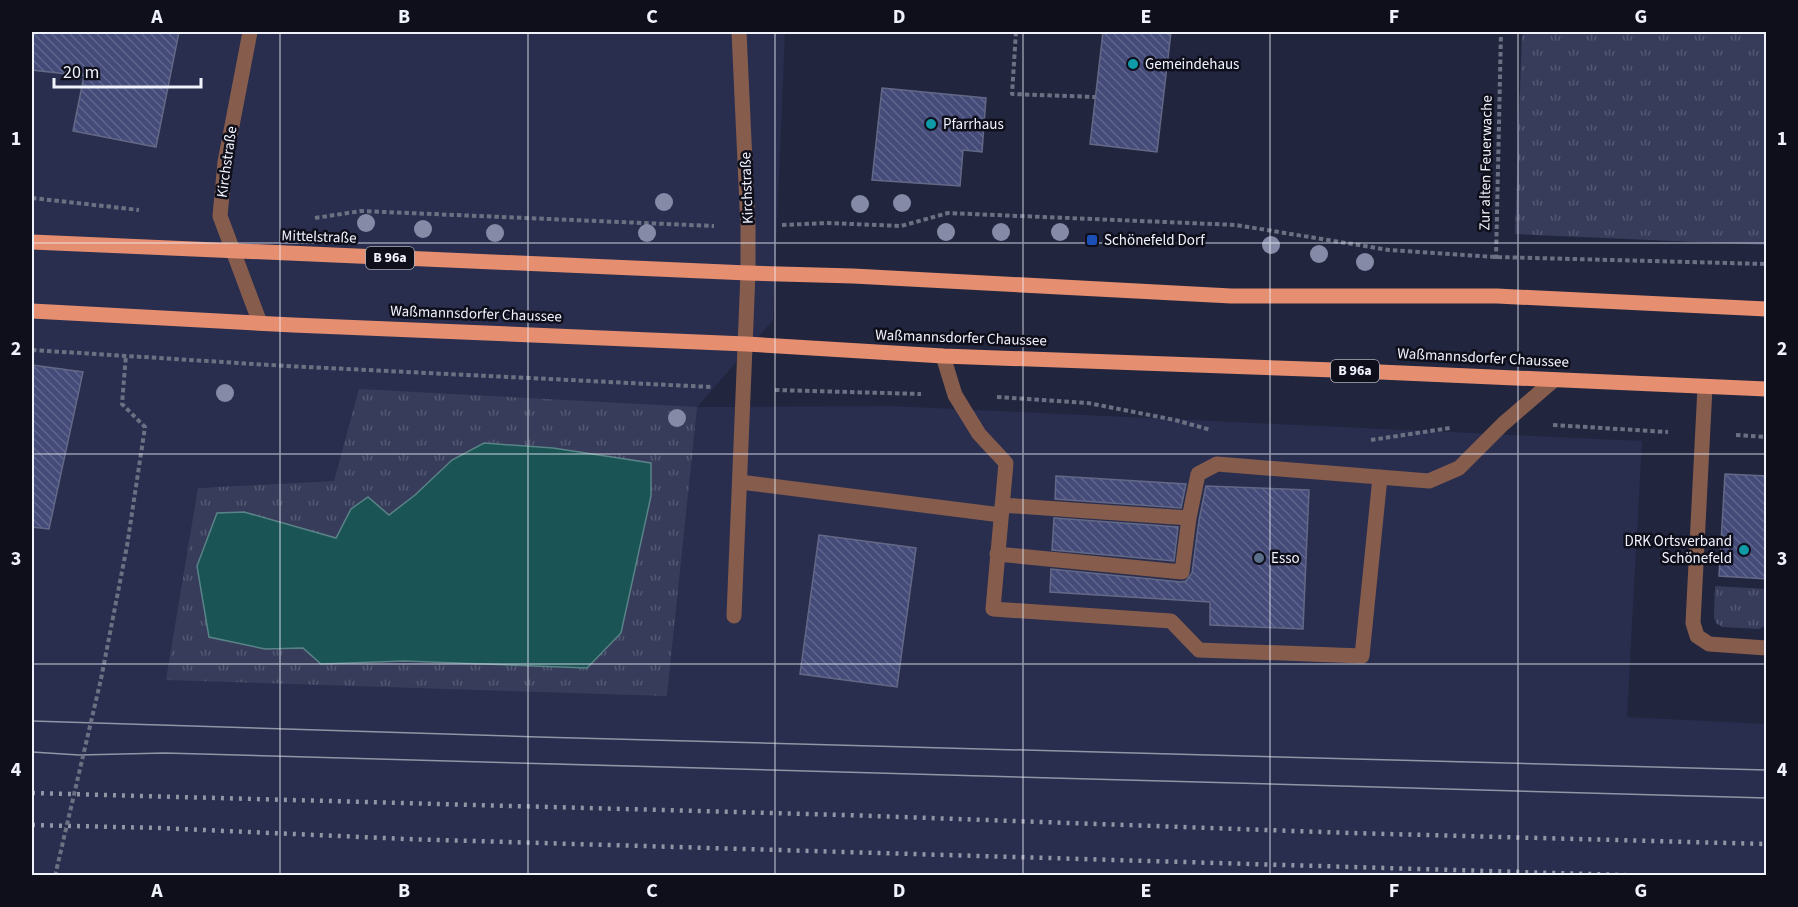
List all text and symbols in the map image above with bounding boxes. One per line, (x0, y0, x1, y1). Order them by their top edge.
text: A (150, 3, 163, 31)
text: B (398, 3, 410, 31)
text: C (646, 3, 658, 31)
text: D (893, 3, 905, 31)
text: E (1141, 3, 1151, 31)
text: F (1389, 3, 1399, 31)
text: G (1635, 3, 1647, 31)
scale bar (54, 51, 201, 89)
place label: Gemeindehaus (1145, 54, 1239, 75)
marker: Gemeindehaus (1126, 57, 1140, 71)
text: 20 m (63, 60, 99, 85)
street label: Zur alten Feuerwache (1474, 95, 1498, 231)
place label: Pfarrhaus (943, 114, 1004, 135)
marker: Pfarrhaus (924, 117, 938, 131)
text: 1 (11, 125, 21, 153)
street label: Kirchstraße (212, 125, 242, 199)
text: 1 (1777, 125, 1787, 153)
street label: Kirchstraße (735, 152, 759, 224)
street label: Mittelstraße (281, 225, 357, 249)
place label: Schönefeld Dorf (1104, 230, 1205, 251)
marker: Schönefeld Dorf (1085, 233, 1099, 247)
road number: B 96a (366, 247, 414, 269)
street label: Waßmannsdorfer Chaussee (390, 301, 562, 327)
street label: Waßmannsdorfer Chaussee (875, 325, 1047, 351)
text: 2 (11, 335, 21, 363)
text: 2 (1777, 335, 1787, 363)
street label: Waßmannsdorfer Chaussee (1397, 343, 1569, 373)
road number: B 96a (1331, 360, 1379, 382)
place label: DRK Ortsverband Schönefeld (1624, 531, 1732, 569)
marker: DRK Ortsverband Schönefeld (1737, 543, 1751, 557)
text: 3 (11, 545, 21, 573)
text: 3 (1777, 545, 1787, 573)
place label: Esso (1271, 548, 1300, 569)
marker: Esso (1252, 551, 1266, 565)
text: 4 (11, 756, 22, 784)
text: 4 (1777, 756, 1788, 784)
text: A (150, 877, 163, 905)
text: B (398, 877, 410, 905)
text: C (646, 877, 658, 905)
text: D (893, 877, 905, 905)
text: E (1141, 877, 1151, 905)
text: F (1389, 877, 1399, 905)
text: G (1635, 877, 1647, 905)

